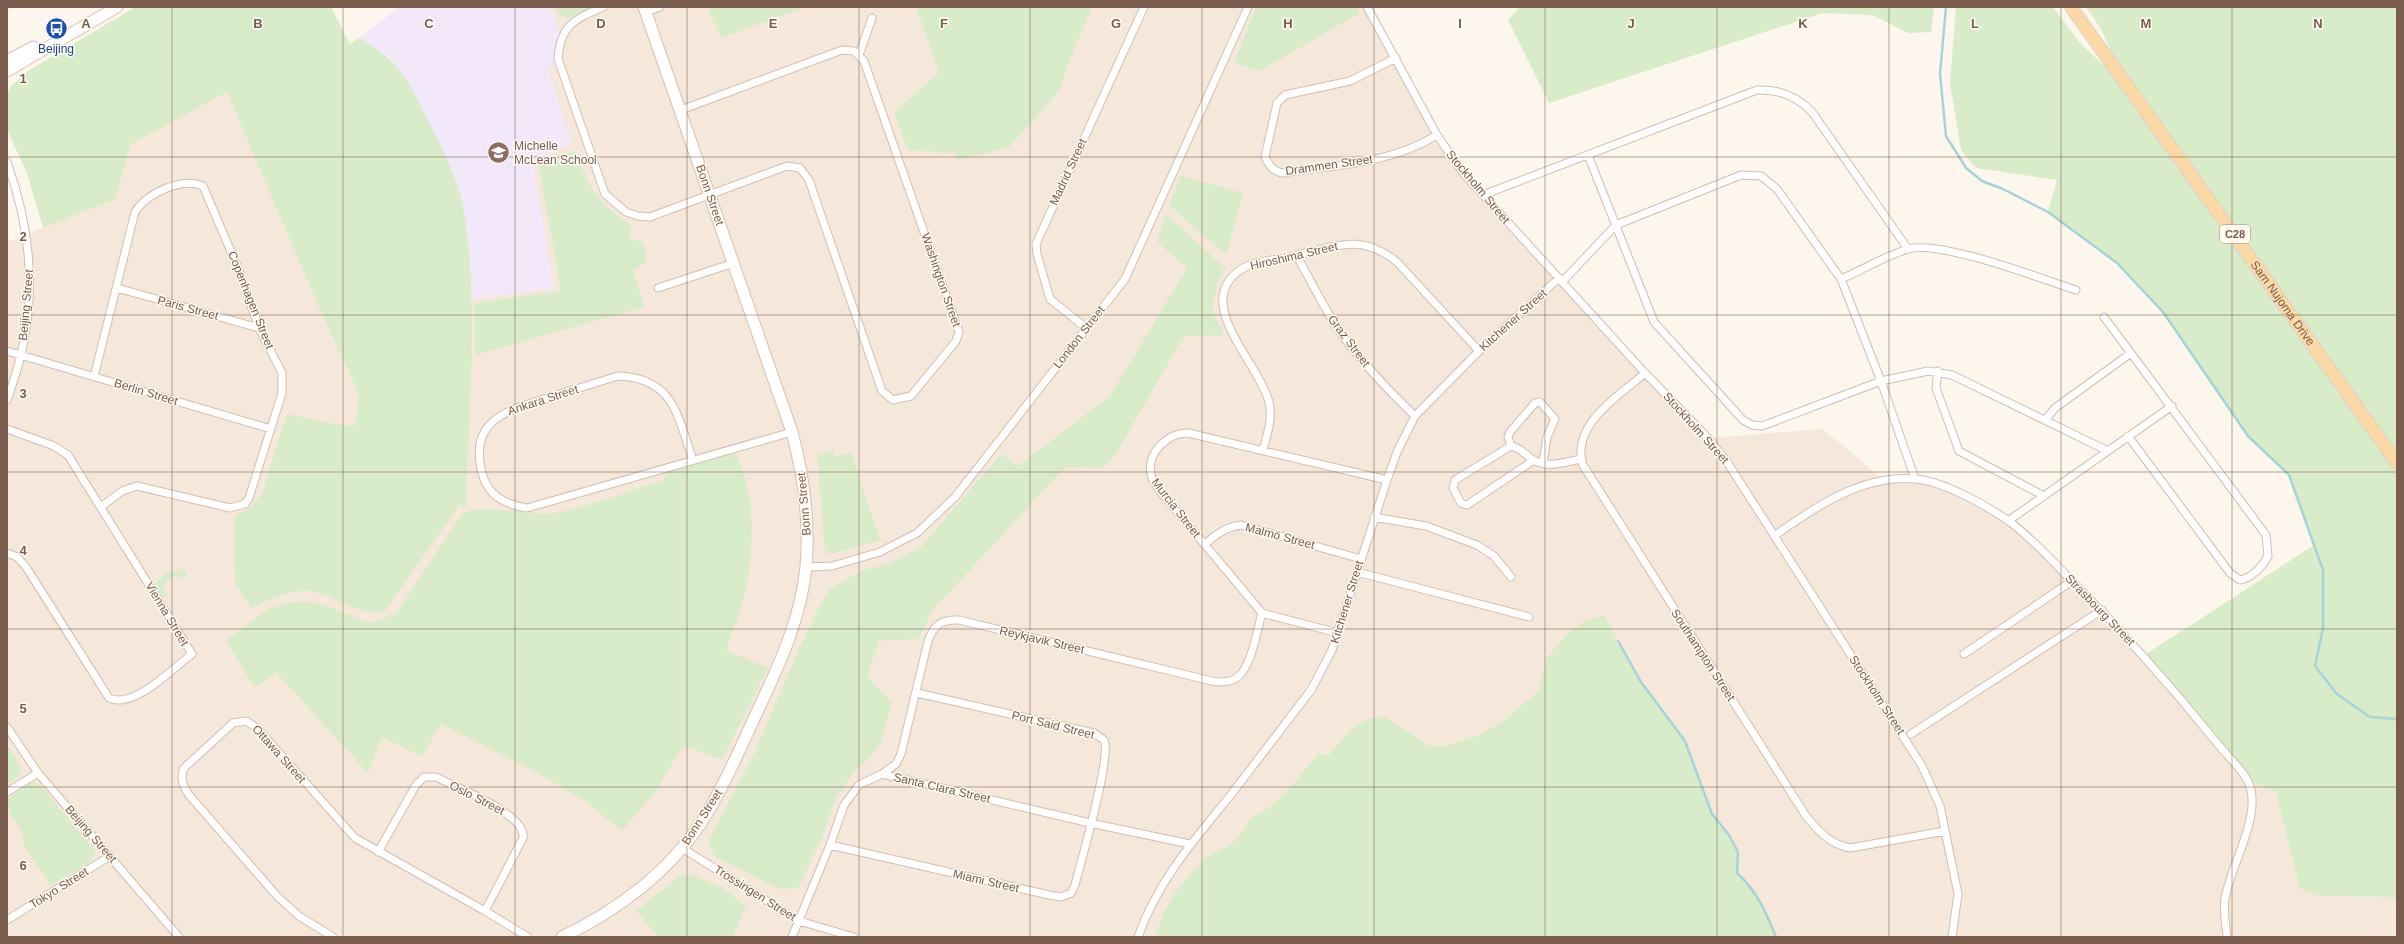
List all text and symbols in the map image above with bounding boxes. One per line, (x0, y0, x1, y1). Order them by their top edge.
bus stop icon: Beijing (43, 15, 69, 41)
text: A (81, 16, 91, 31)
text: B (253, 16, 263, 31)
text: C (424, 16, 434, 31)
text: D (596, 16, 606, 31)
text: E (769, 16, 778, 31)
text: F (940, 16, 948, 31)
text: G (1111, 16, 1121, 31)
text: H (1283, 16, 1293, 31)
text: I (1458, 16, 1462, 31)
text: J (1627, 16, 1635, 31)
text: K (1798, 16, 1808, 31)
text: L (1971, 16, 1979, 31)
text: M (2141, 16, 2151, 31)
text: N (2313, 16, 2323, 31)
place label: Beijing (38, 42, 74, 56)
text: 1 (19, 71, 27, 86)
street label: Madrid Street (1046, 136, 1090, 208)
place label: Michelle McLean School (514, 139, 597, 167)
school or university icon: Michelle McLean School (485, 140, 511, 166)
street label: Stockholm Street (1443, 148, 1513, 227)
street label: Drammen Street (1284, 152, 1374, 178)
street label: Bonn Street (693, 163, 727, 228)
road number: C28 (2220, 225, 2250, 243)
text: 2 (19, 229, 27, 244)
street label: Washington Street (918, 231, 964, 329)
street label: Hiroshima Street (1249, 239, 1340, 273)
street label: Copenhagen Street (225, 249, 277, 351)
street label: Sam Nujoma Drive (2248, 258, 2318, 348)
street label: Beijing Street (16, 268, 36, 341)
street label: Kitchener Street (1476, 286, 1550, 354)
street label: Paris Street (156, 293, 221, 323)
street label: London Street (1050, 302, 1108, 371)
street label: Graz Street (1325, 312, 1373, 370)
street label: Berlin Street (112, 376, 180, 409)
street label: Ankara Street (506, 382, 581, 418)
text: 3 (19, 386, 27, 401)
street label: Stockholm Street (1660, 389, 1732, 467)
street label: Bonn Street (794, 471, 814, 536)
street label: Murcia Street (1149, 476, 1204, 541)
street label: Malmö Street (1244, 520, 1317, 552)
text: 4 (19, 543, 27, 558)
street label: Kitchener Street (1328, 558, 1366, 645)
street label: Strasbourg Street (2062, 571, 2138, 649)
street label: Vienna Street (142, 579, 192, 649)
street label: Southampton Street (1668, 606, 1738, 704)
street label: Reykjavik Street (998, 623, 1086, 657)
street label: Stockholm Street (1846, 653, 1908, 738)
text: 5 (19, 701, 27, 716)
street label: Port Said Street (1010, 708, 1096, 742)
street label: Ottawa Street (249, 722, 309, 786)
street label: Santa Clara Street (892, 770, 992, 806)
street label: Oslo Street (447, 778, 508, 818)
street label: Bonn Street (679, 786, 725, 847)
street label: Beijing Street (62, 802, 120, 866)
text: 6 (19, 858, 27, 873)
street label: Trossingen Street (711, 862, 799, 924)
street label: Tokyo Street (27, 864, 92, 912)
street label: Miami Street (952, 867, 1021, 896)

